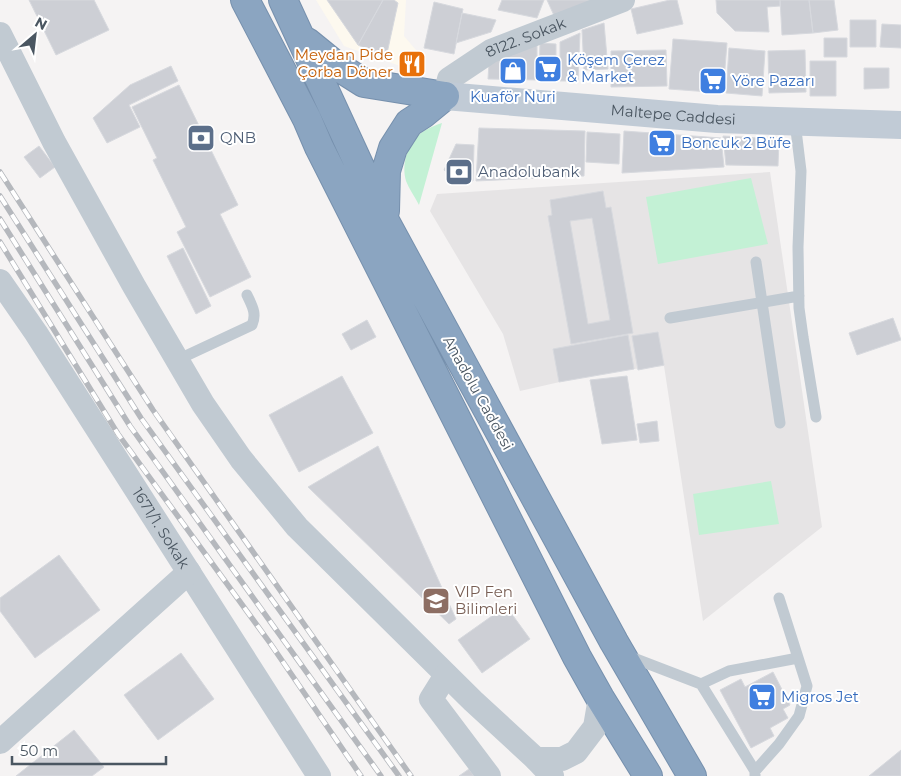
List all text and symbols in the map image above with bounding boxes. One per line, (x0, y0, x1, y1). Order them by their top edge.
north arrow (10, 10, 60, 60)
text: N (32, 13, 50, 34)
street label: 8122. Sokak (481, 13, 568, 61)
place label: Meydan Pide Çorba Döner (295, 45, 393, 81)
restaurant icon: Meydan Pide Çorba Döner (397, 49, 427, 79)
place label: Köşem Çerez & Market (567, 50, 665, 86)
supermarket icon: Köşem Çerez & Market (533, 54, 563, 84)
shop icon: Kuaför Nuri (498, 56, 528, 86)
supermarket icon: Yöre Pazarı (698, 66, 728, 96)
place label: Yöre Pazarı (732, 71, 815, 90)
place label: Kuaför Nuri (470, 87, 556, 106)
street label: Maltepe Caddesi (610, 100, 736, 129)
bank icon: QNB (186, 123, 216, 153)
place label: QNB (220, 128, 256, 147)
supermarket icon: Boncuk 2 Büfe (647, 128, 677, 158)
place label: Boncuk 2 Büfe (681, 133, 791, 152)
bank icon: Anadolubank (444, 157, 474, 187)
place label: Anadolubank (478, 162, 580, 181)
street label: Anadolu Caddesi (439, 332, 518, 453)
street label: 1671/1. Sokak (128, 484, 194, 572)
place label: VIP Fen Bilimleri (455, 582, 517, 618)
school or university icon: VIP Fen Bilimleri (421, 586, 451, 616)
supermarket icon: Migros Jet (747, 682, 777, 712)
place label: Migros Jet (781, 687, 859, 706)
scale bar (12, 734, 166, 766)
text: 50 m (20, 741, 58, 760)

